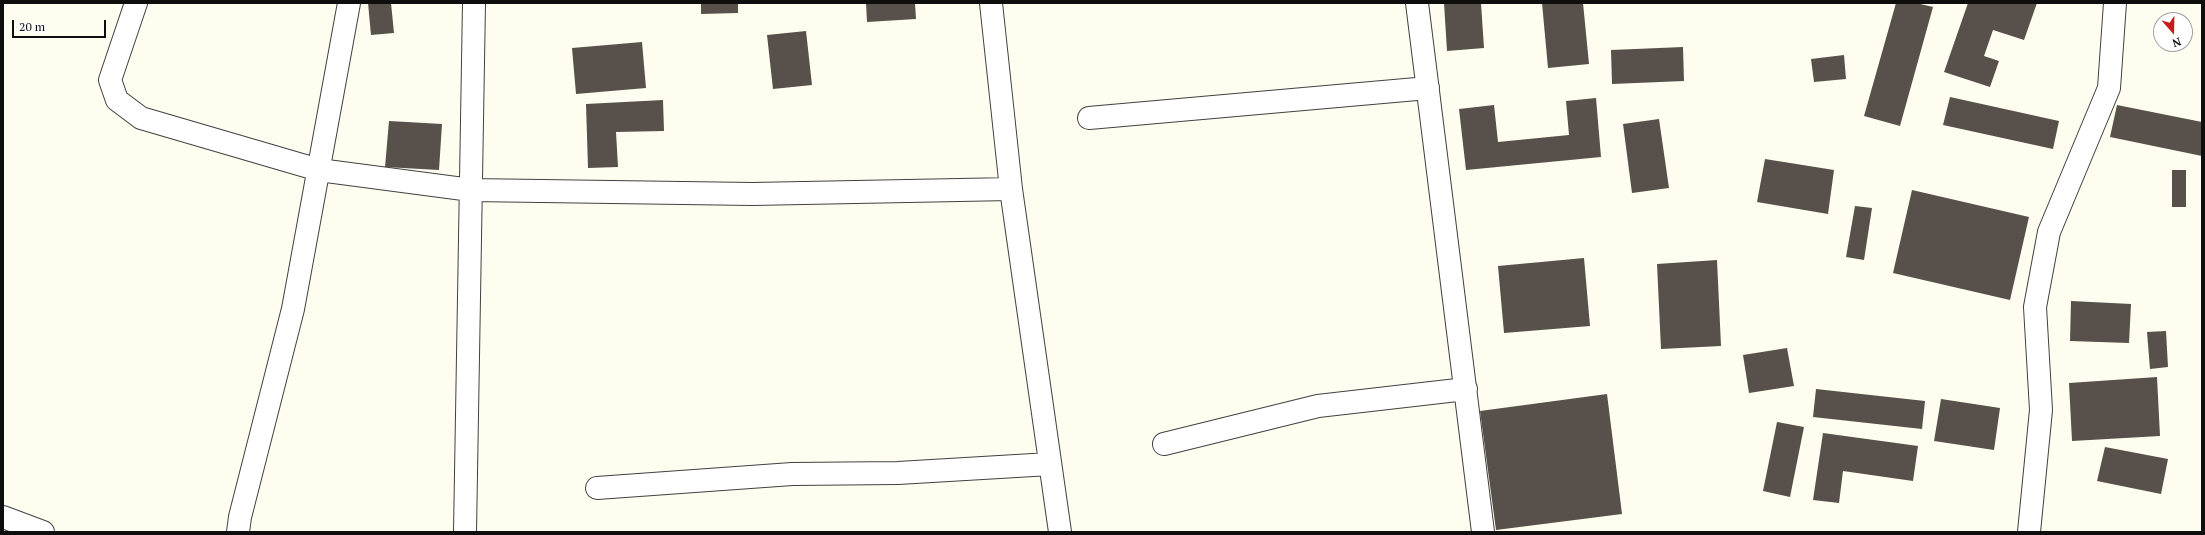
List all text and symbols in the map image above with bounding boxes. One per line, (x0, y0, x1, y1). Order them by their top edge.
scale bar (14, 12, 108, 38)
north arrow (2153, 12, 2193, 52)
text: 20 m (19, 19, 45, 34)
text: N (2170, 34, 2183, 50)

